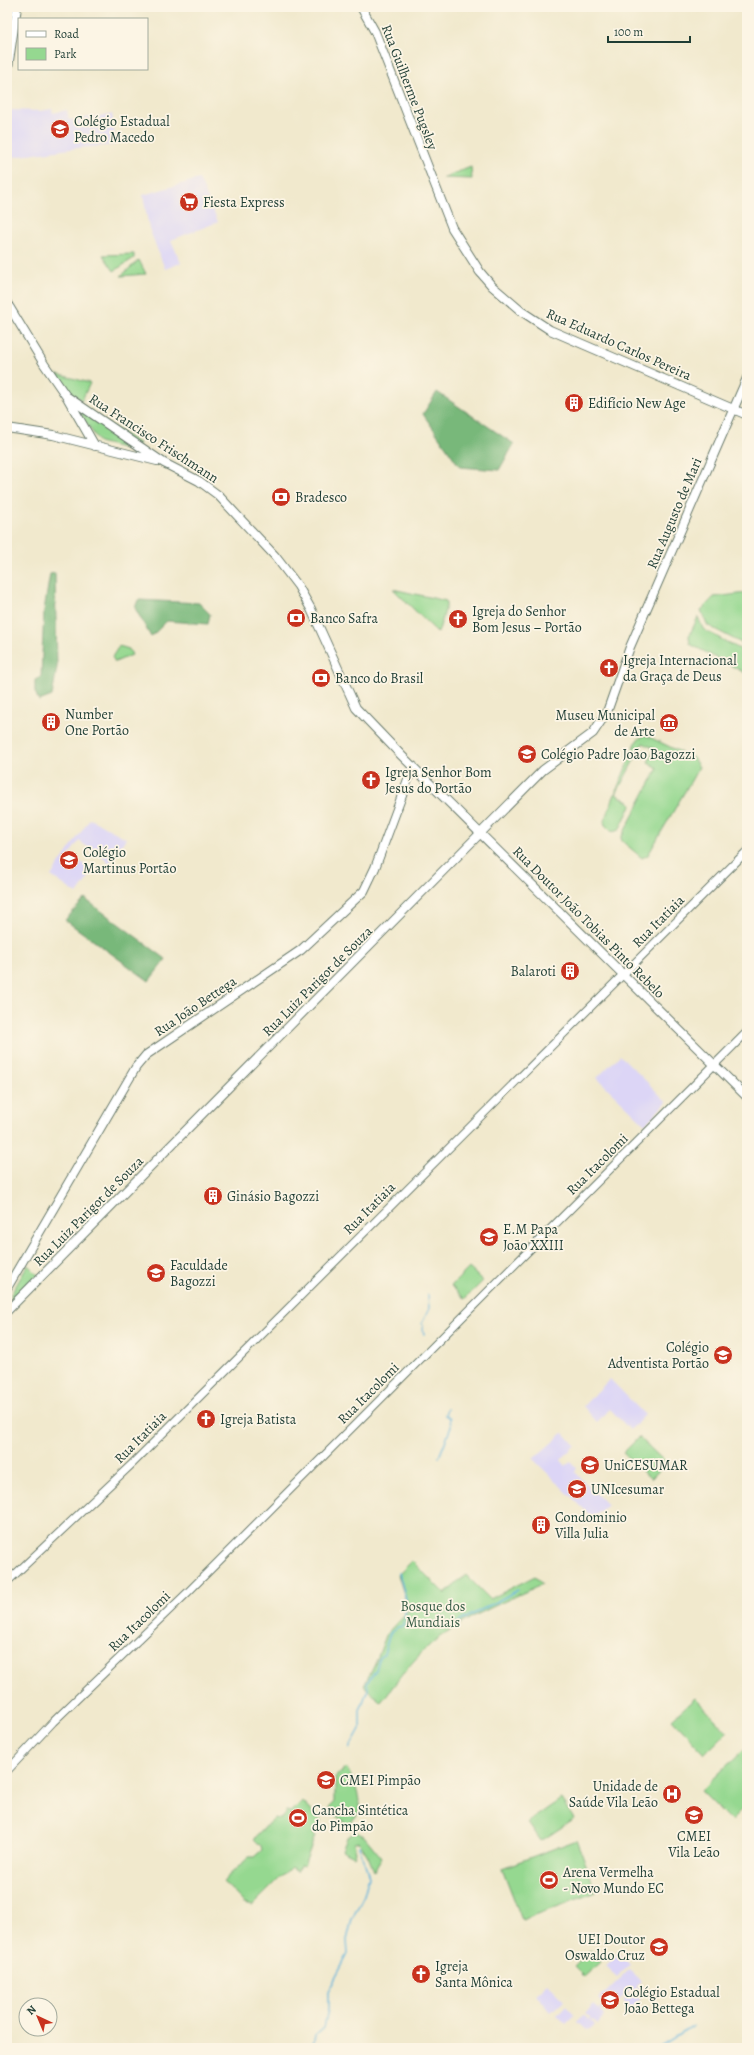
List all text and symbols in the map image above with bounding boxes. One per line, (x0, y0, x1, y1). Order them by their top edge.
legend (18, 18, 148, 70)
scale bar (608, 18, 690, 44)
street label: Rua Guilherme Pugsley (377, 22, 442, 153)
text: 100 m (614, 24, 643, 40)
text: Road (54, 26, 80, 42)
text: Park (54, 46, 77, 62)
place label: Colégio Estadual Pedro Macedo (74, 112, 170, 147)
school or university icon: Colégio Estadual Pedro Macedo (49, 118, 71, 140)
supermarket icon: Fiesta Express (178, 191, 200, 213)
place label: Fiesta Express (203, 193, 285, 212)
street label: Rua Eduardo Carlos Pereira (543, 304, 695, 385)
street label: Rua Francisco Frischmann (85, 389, 223, 488)
building icon: Edifício New Age (563, 392, 585, 414)
place label: Edifício New Age (588, 394, 686, 413)
street label: Rua Augusto de Mari (642, 455, 707, 572)
bank icon: Bradesco (270, 486, 292, 508)
place label: Bradesco (295, 488, 347, 507)
place label: Igreja do Senhor Bom Jesus – Portão (472, 602, 582, 637)
bank icon: Banco Safra (285, 607, 307, 629)
church icon: Igreja do Senhor Bom Jesus – Portão (447, 608, 469, 630)
place label: Banco Safra (310, 609, 379, 628)
place label: Igreja Internacional da Graça de Deus (623, 651, 737, 686)
church icon: Igreja Internacional da Graça de Deus (598, 657, 620, 679)
bank icon: Banco do Brasil (310, 667, 332, 689)
place label: Banco do Brasil (335, 669, 424, 688)
place label: Number One Portão (65, 705, 129, 740)
place label: Museu Municipal de Arte (556, 706, 656, 741)
building icon: Number One Portão (40, 711, 62, 733)
museum icon: Museu Municipal de Arte (658, 712, 680, 734)
school or university icon: Colégio Padre João Bagozzi (516, 743, 538, 765)
place label: Colégio Padre João Bagozzi (541, 745, 695, 764)
place label: Igreja Senhor Bom Jesus do Portão (385, 763, 492, 798)
church icon: Igreja Senhor Bom Jesus do Portão (360, 769, 382, 791)
street label: Rua Doutor João Tobias Pinto Rebelo (508, 842, 669, 1003)
place label: Colégio Martinus Portão (83, 843, 176, 878)
school or university icon: Colégio Martinus Portão (58, 849, 80, 871)
street label: Rua Itatiaia (628, 891, 689, 952)
street label: Rua Luiz Parigot de Souza (258, 922, 377, 1041)
building icon: Balaroti (559, 960, 581, 982)
place label: Balaroti (510, 962, 556, 981)
street label: Rua João Bettega (150, 972, 241, 1041)
street label: Rua Itacolomi (562, 1129, 632, 1199)
street label: Rua Luiz Parigot de Souza (29, 1152, 148, 1271)
street label: Rua Itatiaia (339, 1178, 400, 1239)
building icon: Ginásio Bagozzi (202, 1185, 224, 1207)
place label: Ginásio Bagozzi (227, 1187, 319, 1206)
place label: E.M Papa João XXIII (503, 1220, 564, 1255)
school or university icon: E.M Papa João XXIII (478, 1226, 500, 1248)
place label: Faculdade Bagozzi (170, 1256, 228, 1291)
school or university icon: Faculdade Bagozzi (145, 1262, 167, 1284)
place label: Colégio Adventista Portão (607, 1338, 709, 1373)
school or university icon: Colégio Adventista Portão (712, 1344, 734, 1366)
street label: Rua Itacolomi (333, 1358, 403, 1428)
street label: Rua Itatiaia (110, 1407, 171, 1468)
church icon: Igreja Batista (195, 1408, 217, 1430)
place label: Igreja Batista (220, 1410, 297, 1429)
school or university icon: UniCESUMAR (579, 1454, 601, 1476)
place label: UniCESUMAR (604, 1456, 688, 1475)
school or university icon: UNIcesumar (566, 1478, 588, 1500)
place label: UNIcesumar (591, 1480, 665, 1499)
place label: Condominio Villa Julia (554, 1508, 627, 1543)
building icon: Condominio Villa Julia (530, 1514, 552, 1536)
street label: Rua Itacolomi (104, 1587, 175, 1656)
park label: Bosque dos Mundiais (401, 1597, 465, 1632)
school or university icon: CMEI Pimpão (315, 1769, 337, 1791)
place label: CMEI Pimpão (340, 1771, 421, 1790)
place label: Unidade de Saúde Vila Leão (569, 1777, 658, 1812)
hospital icon: Unidade de Saúde Vila Leão (661, 1783, 683, 1805)
place label: Cancha Sintética do Pimpão (312, 1801, 409, 1836)
school or university icon: CMEI Vila Leão (683, 1804, 705, 1826)
sports icon: Cancha Sintética do Pimpão (287, 1807, 309, 1829)
place label: CMEI Vila Leão (667, 1827, 720, 1862)
place label: Arena Vermelha - Novo Mundo EC (562, 1863, 664, 1898)
sports icon: Arena Vermelha - Novo Mundo EC (538, 1869, 560, 1891)
place label: UEI Doutor Oswaldo Cruz (565, 1930, 646, 1965)
school or university icon: UEI Doutor Oswaldo Cruz (648, 1936, 670, 1958)
place label: Igreja Santa Mônica (435, 1957, 513, 1992)
church icon: Igreja Santa Mônica (410, 1963, 432, 1985)
place label: Colégio Estadual João Bettega (624, 1983, 720, 2018)
school or university icon: Colégio Estadual João Bettega (599, 1989, 621, 2011)
north arrow (18, 1997, 58, 2037)
text: N (23, 2002, 39, 2018)

